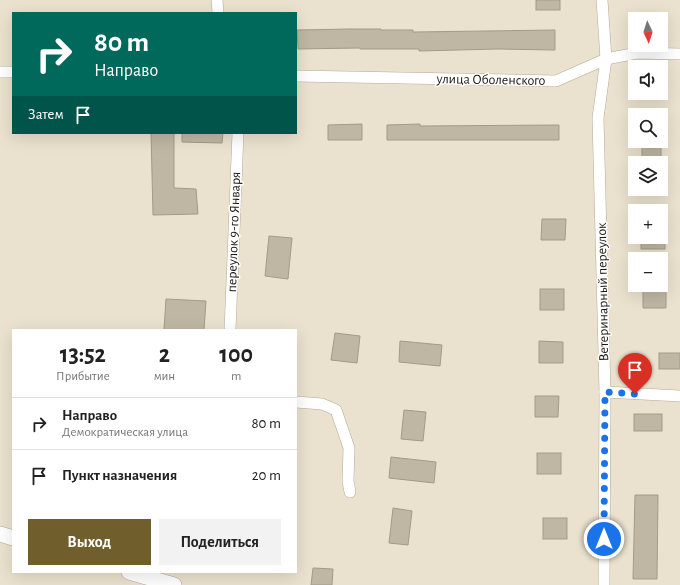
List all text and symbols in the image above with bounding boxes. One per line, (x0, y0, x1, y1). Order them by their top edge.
north arrow (628, 12, 668, 52)
map controls (628, 12, 668, 292)
icon: right (28, 28, 80, 80)
text: 80 m (94, 29, 149, 57)
button: sound (628, 60, 668, 100)
text: Направо (94, 62, 158, 80)
street label: улица Оболенского (435, 72, 546, 88)
icon: arrive (72, 104, 94, 126)
text: Затем (28, 107, 64, 122)
button: search (628, 108, 668, 148)
button: layers (628, 156, 668, 196)
street label: переулок 9-го Января (225, 171, 243, 293)
button: + (628, 204, 668, 244)
street label: Ветеринарный переулок (595, 222, 611, 361)
button: − (628, 252, 668, 292)
text: 13:52 (60, 343, 106, 367)
text: 2 (159, 343, 170, 367)
text: 100 (219, 343, 253, 367)
pin (618, 353, 652, 394)
icon: arrive (624, 359, 646, 381)
text: Прибытие (56, 370, 110, 383)
text: мин (154, 370, 175, 383)
text: m (231, 370, 241, 383)
text: Направо (62, 408, 117, 423)
icon: right (28, 413, 50, 435)
text: 80 m (251, 416, 281, 431)
text: Демократическая улица (62, 426, 188, 439)
icon: arrive (28, 465, 50, 487)
text: Пункт назначения (62, 468, 177, 483)
text: 20 m (252, 468, 281, 483)
position arrow (583, 518, 625, 560)
button: Выход (28, 519, 151, 565)
button: Поделиться (159, 519, 281, 565)

